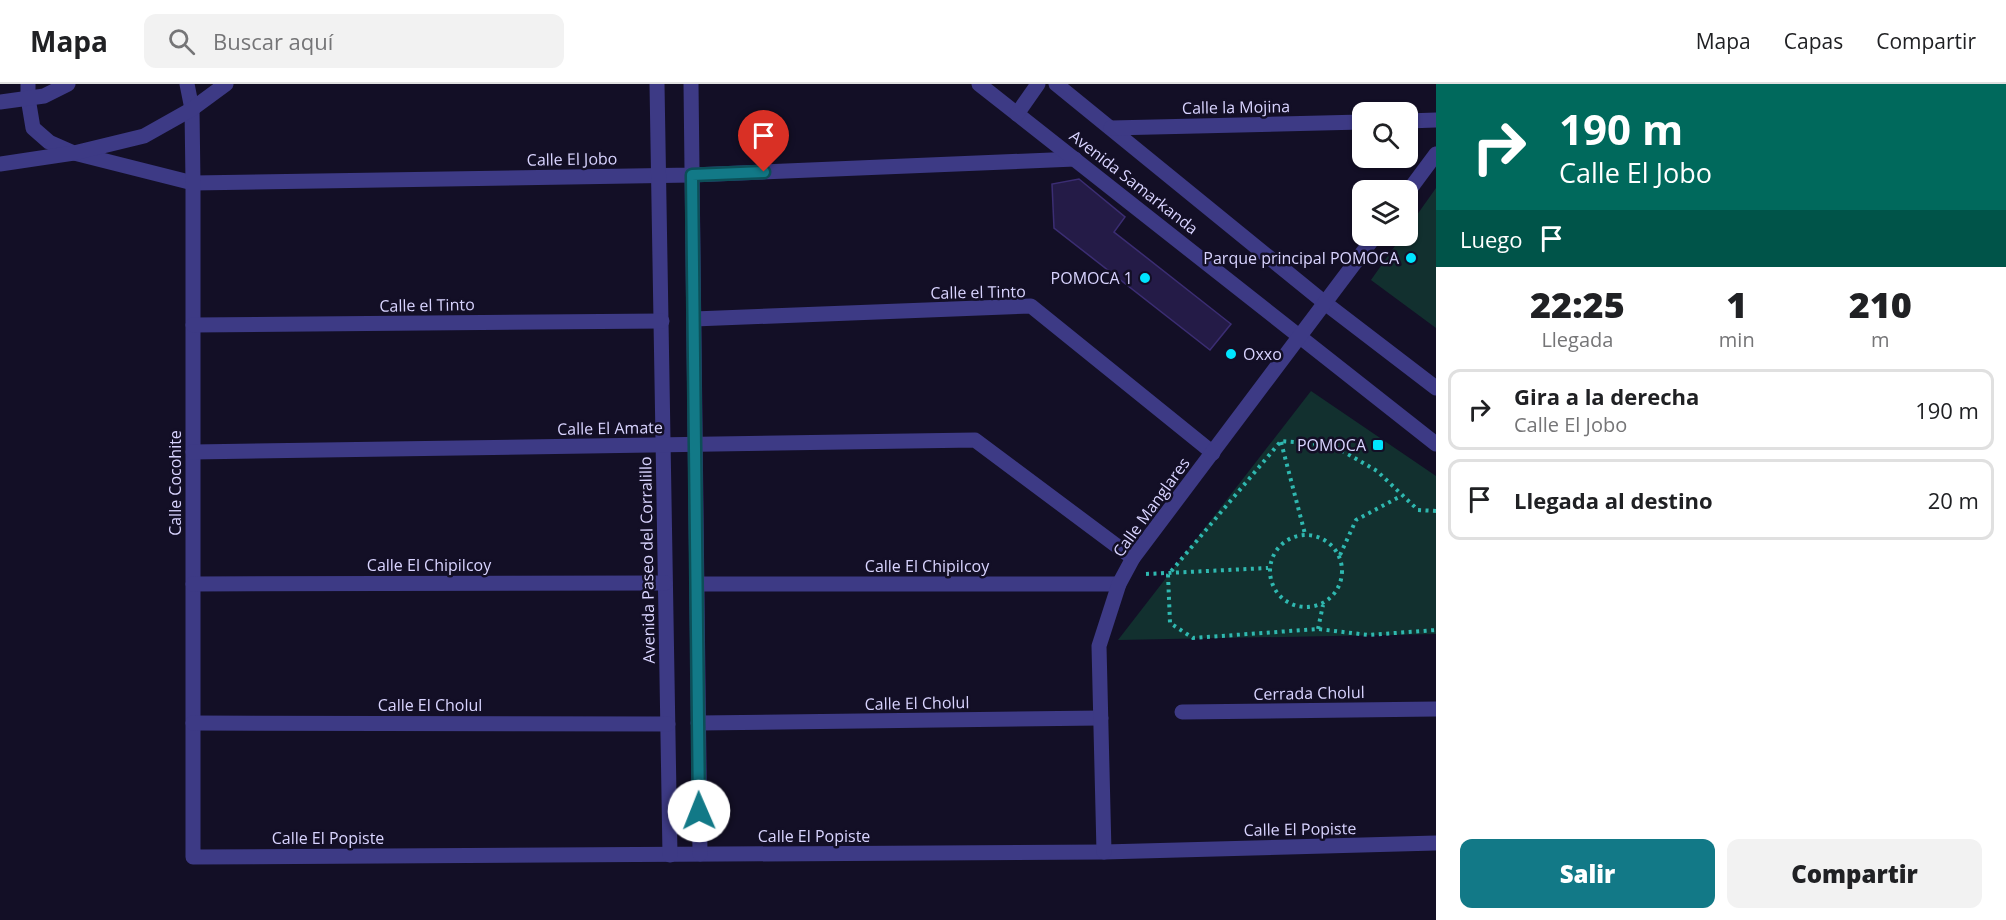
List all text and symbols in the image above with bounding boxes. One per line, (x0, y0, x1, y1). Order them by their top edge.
search box (144, 14, 564, 68)
text: Mapa (30, 22, 108, 60)
icon: search (165, 25, 198, 58)
text: Buscar aquí (213, 26, 333, 56)
text: Mapa (1696, 27, 1751, 55)
text: Capas (1784, 27, 1843, 55)
text: Compartir (1876, 27, 1976, 55)
street label: Calle la Mojina (1182, 95, 1290, 119)
text: 190 m (1559, 100, 1683, 157)
map controls (1352, 102, 1418, 246)
button: search (1352, 102, 1418, 168)
icon: right (1460, 108, 1538, 186)
pin (738, 110, 789, 172)
icon: arrive (747, 119, 780, 152)
street label: Avenida Samarkanda (1065, 125, 1203, 239)
street label: Calle El Jobo (527, 147, 617, 171)
text: Calle El Jobo (1559, 154, 1712, 191)
button: layers (1352, 180, 1418, 246)
icon: arrive (1535, 222, 1568, 255)
text: Luego (1460, 224, 1523, 254)
place label: Parque principal POMOCA (1203, 247, 1400, 269)
marker: Parque principal POMOCA (1404, 251, 1418, 265)
place label: POMOCA 1 (1051, 267, 1133, 289)
marker: POMOCA 1 (1138, 271, 1152, 285)
street label: Calle el Tinto (930, 280, 1026, 304)
text: 22:25 (1530, 280, 1625, 329)
text: 1 (1726, 280, 1747, 329)
text: 210 (1849, 280, 1912, 329)
street label: Calle el Tinto (379, 293, 475, 317)
text: Llegada (1541, 326, 1613, 353)
text: min (1719, 326, 1755, 353)
text: m (1871, 326, 1890, 353)
place label: Oxxo (1243, 343, 1282, 365)
marker: Oxxo (1224, 347, 1238, 361)
text: Gira a la derecha (1514, 381, 1699, 411)
icon: right (1463, 393, 1496, 426)
text: 190 m (1915, 395, 1979, 425)
text: Calle El Jobo (1514, 411, 1627, 438)
street label: Calle El Amate (557, 416, 663, 440)
street label: Calle Cocohite (164, 430, 186, 536)
place label: POMOCA (1297, 434, 1367, 456)
marker: POMOCA (1371, 438, 1385, 452)
street label: Calle Manglares (1107, 453, 1195, 561)
street label: Avenida Paseo del Corralillo (634, 456, 660, 664)
icon: arrive (1463, 483, 1496, 516)
text: Llegada al destino (1514, 485, 1713, 515)
text: 20 m (1928, 485, 1979, 515)
street label: Calle El Chipilcoy (367, 554, 492, 576)
street label: Calle El Chipilcoy (865, 555, 990, 577)
street label: Cerrada Cholul (1253, 681, 1365, 705)
street label: Calle El Cholul (864, 691, 970, 715)
street label: Calle El Cholul (378, 694, 482, 716)
position arrow (667, 779, 731, 843)
street label: Calle El Popiste (1243, 817, 1357, 841)
street label: Calle El Popiste (758, 825, 870, 847)
street label: Calle El Popiste (272, 827, 384, 849)
button: Salir (1460, 839, 1715, 908)
button: Compartir (1727, 839, 1982, 908)

